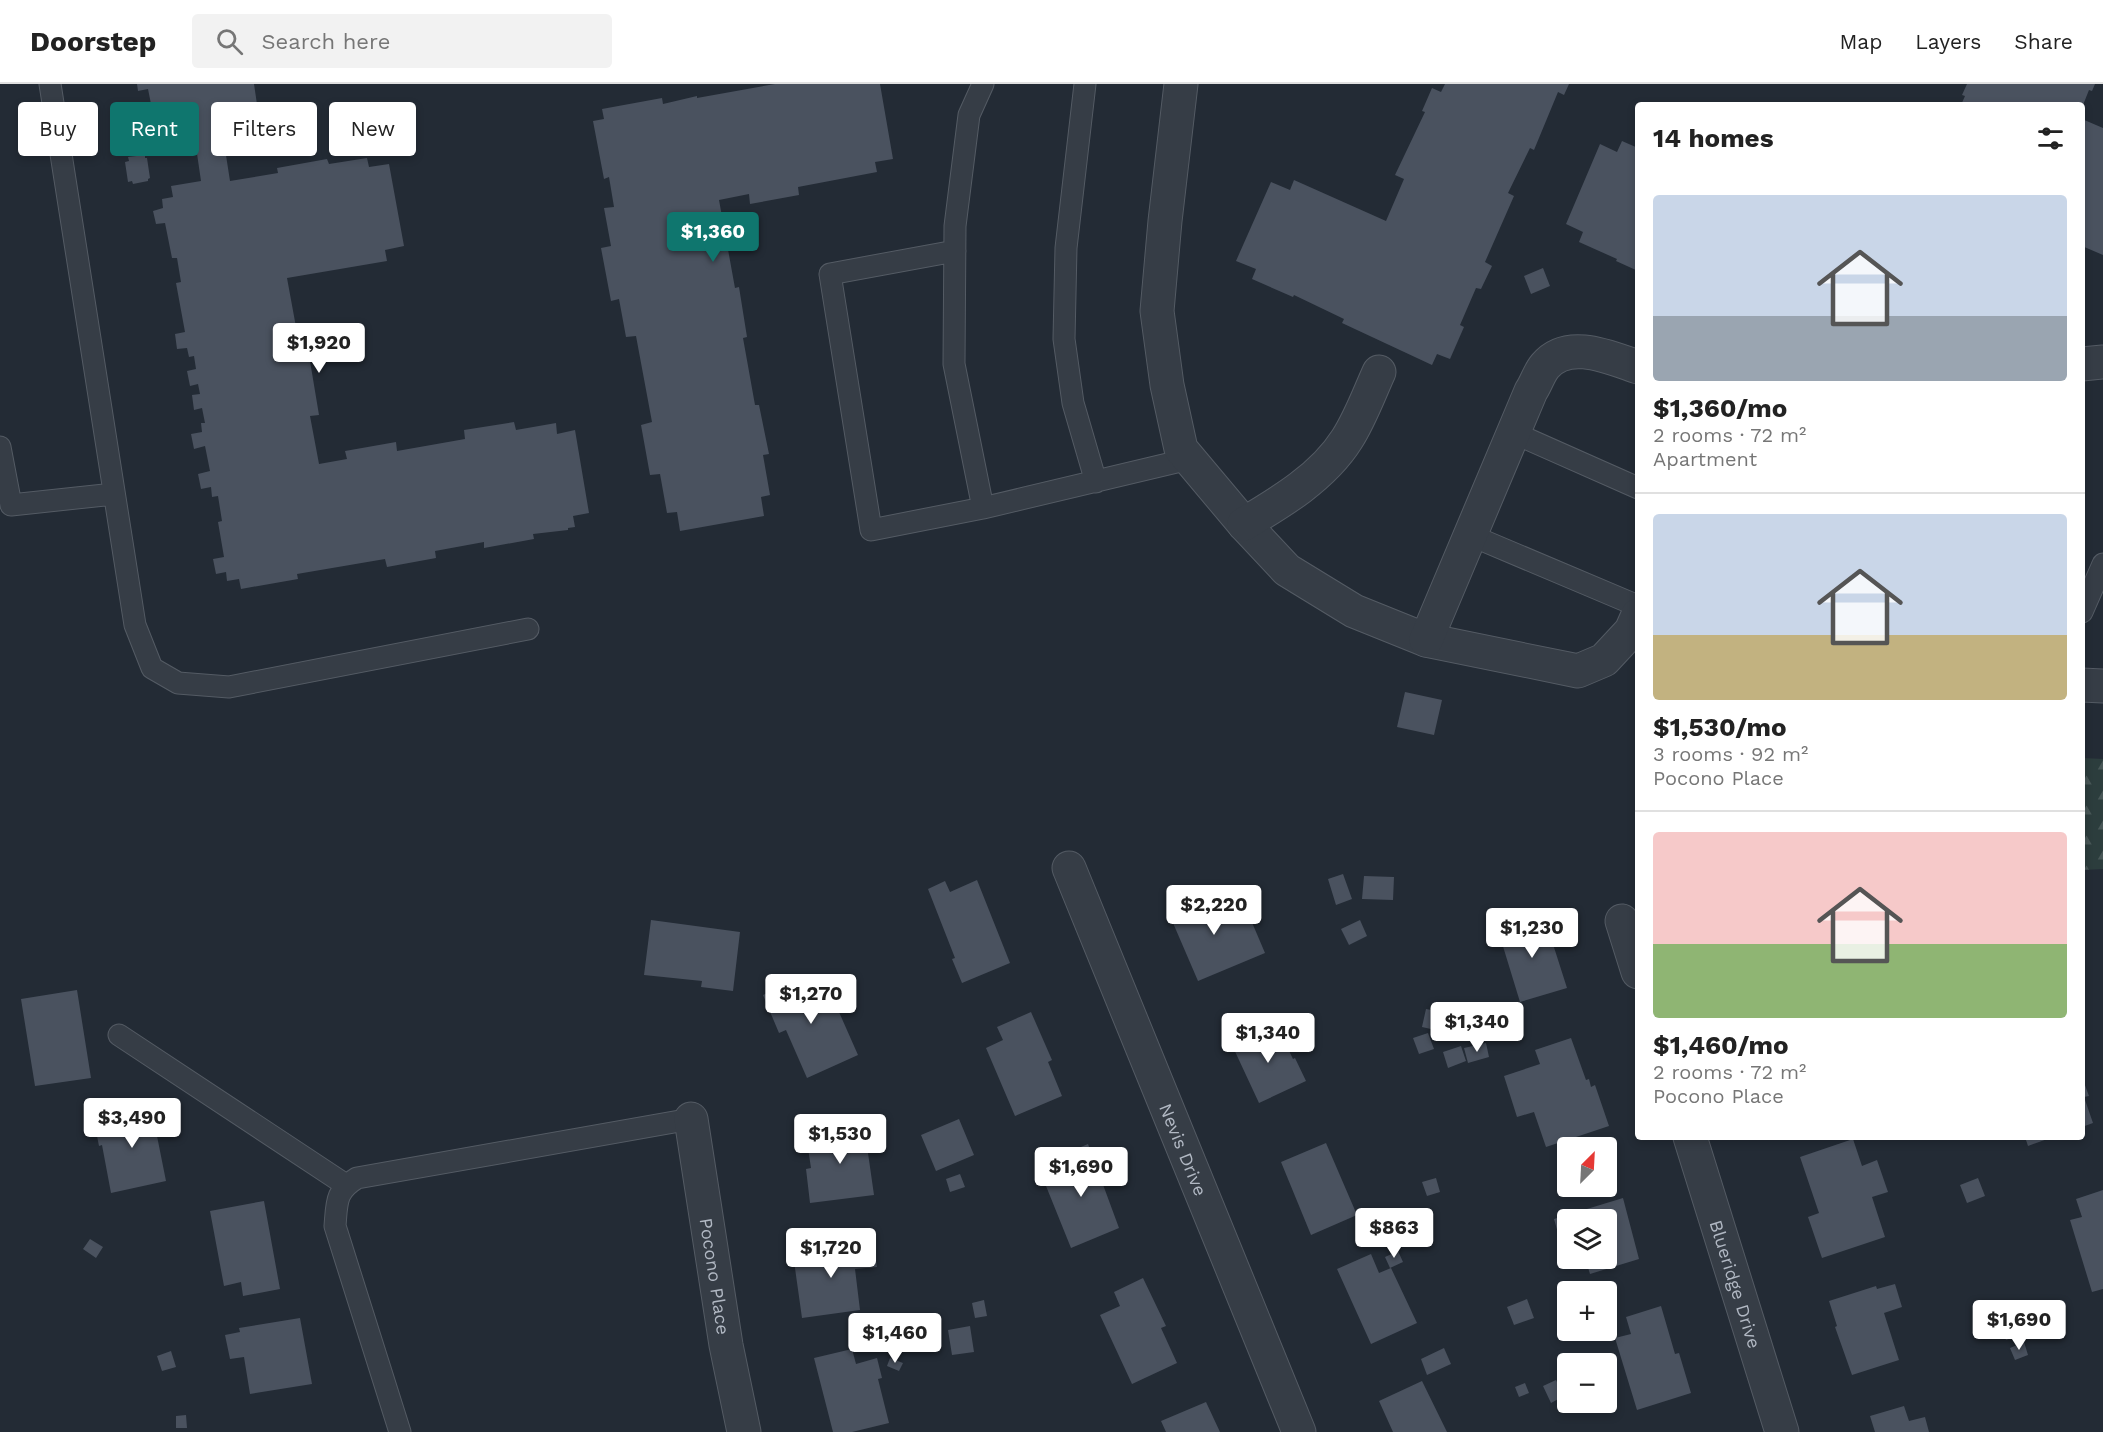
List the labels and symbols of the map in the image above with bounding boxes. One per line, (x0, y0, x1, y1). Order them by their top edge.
pin: $1,360 (664, 212, 762, 263)
pin: $1,920 (270, 323, 368, 374)
pin: $2,220 (1165, 885, 1263, 936)
pin: $1,230 (1483, 908, 1581, 959)
pin: $1,270 (762, 974, 860, 1025)
pin: $1,340 (1428, 1002, 1526, 1053)
pin: $1,340 (1219, 1013, 1317, 1064)
pin: $3,490 (83, 1098, 181, 1149)
street label: Nevis Drive (1156, 1100, 1212, 1199)
pin: $1,530 (791, 1114, 889, 1165)
north arrow (1557, 1137, 1617, 1197)
pin: $1,690 (1032, 1147, 1130, 1198)
pin: $863 (1358, 1208, 1430, 1259)
street label: Pocono Place (696, 1216, 735, 1336)
street label: Blueridge Drive (1706, 1217, 1766, 1351)
pin: $1,720 (782, 1228, 880, 1279)
pin: $1,690 (1970, 1300, 2068, 1351)
pin: $1,460 (846, 1313, 944, 1364)

